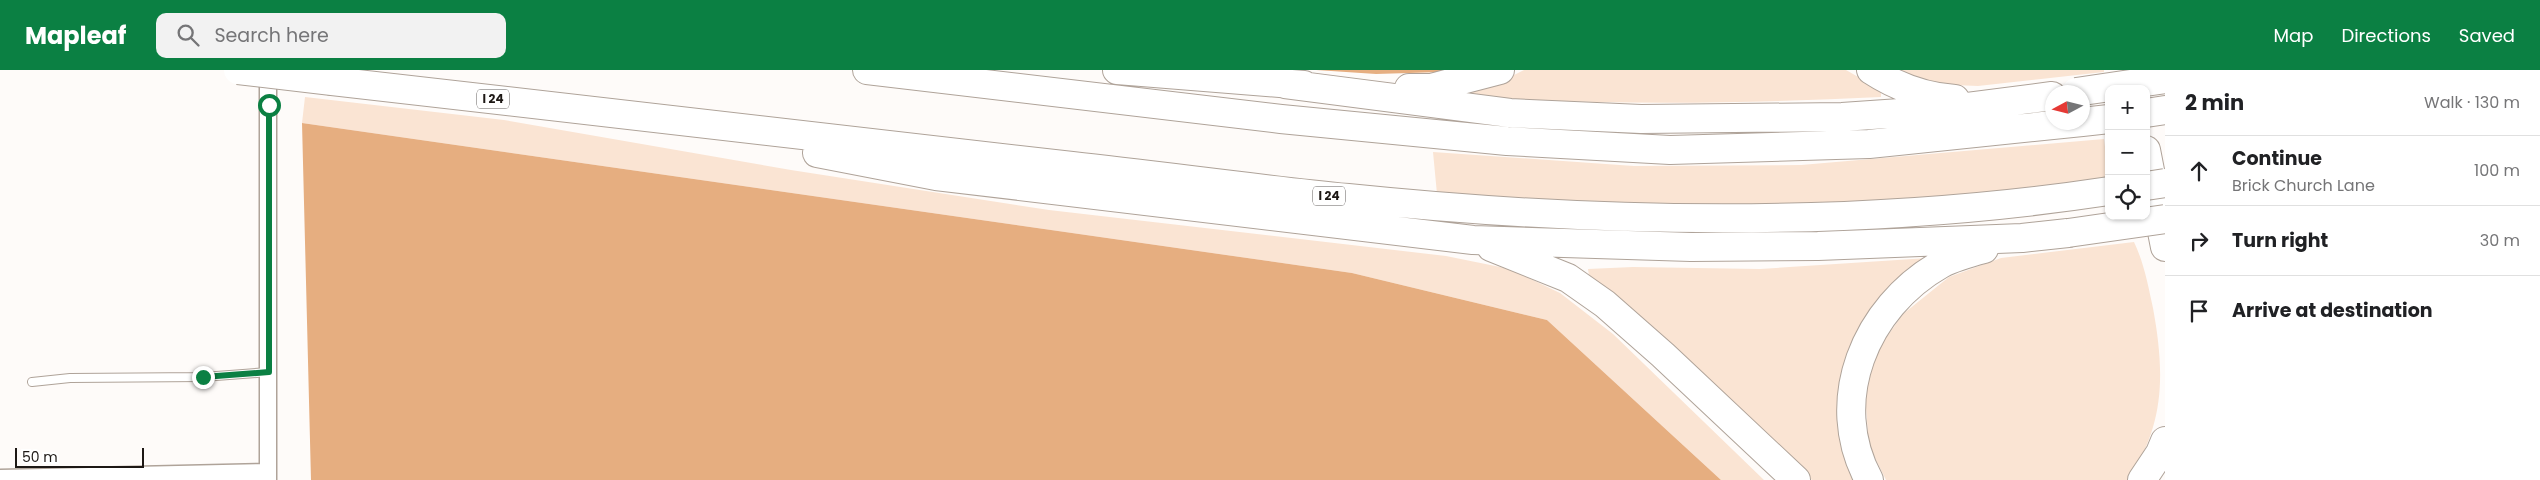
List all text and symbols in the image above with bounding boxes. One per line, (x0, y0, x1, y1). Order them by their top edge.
search box (156, 13, 506, 58)
text: Mapleaf (25, 19, 126, 52)
icon: search (174, 21, 202, 49)
text: Search here (214, 22, 329, 49)
text: Map (2274, 23, 2313, 48)
text: Directions (2341, 23, 2431, 48)
text: Saved (2459, 23, 2515, 48)
north arrow (2045, 85, 2090, 130)
map controls (2105, 85, 2150, 220)
button: + (2105, 85, 2150, 130)
text: 2 min (2185, 88, 2244, 117)
road number: I 24 (477, 90, 509, 108)
text: Walk · 130 m (2424, 91, 2520, 114)
route start (258, 94, 281, 117)
button: − (2105, 130, 2150, 175)
text: Continue (2232, 145, 2322, 172)
icon: ahead (2185, 157, 2213, 185)
text: 100 m (2474, 159, 2520, 182)
text: Brick Church Lane (2232, 174, 2375, 197)
button: locate (2105, 175, 2150, 220)
road number: I 24 (1313, 186, 1345, 206)
icon: right (2185, 227, 2213, 255)
text: Turn right (2232, 227, 2328, 254)
text: 30 m (2480, 229, 2520, 252)
icon: arrive (2185, 297, 2213, 325)
text: Arrive at destination (2232, 297, 2433, 324)
route end (192, 366, 215, 389)
scale bar (15, 445, 144, 468)
text: 50 m (22, 447, 58, 467)

